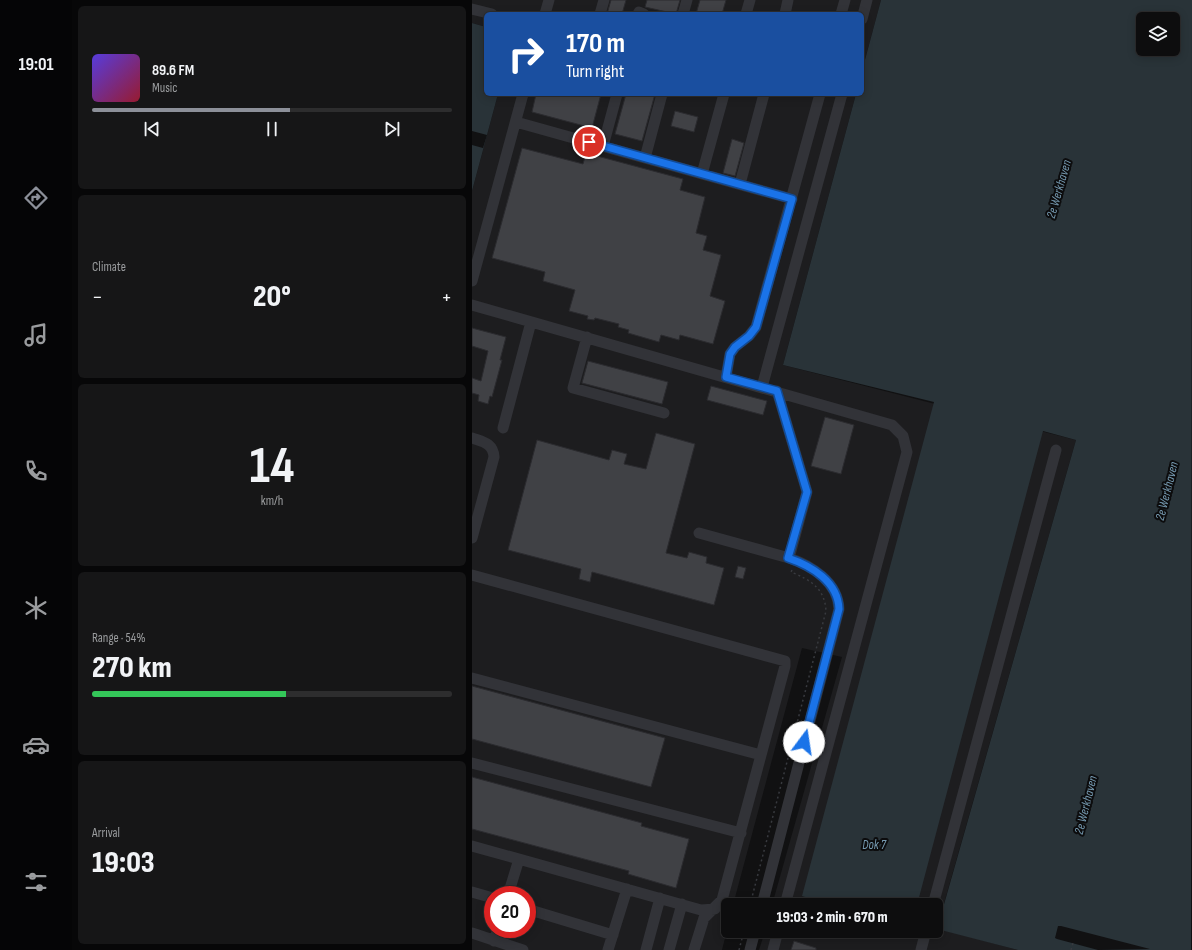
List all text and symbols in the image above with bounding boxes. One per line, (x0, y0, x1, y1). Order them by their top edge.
map controls (1136, 12, 1180, 56)
button: layers (1136, 12, 1180, 56)
text: 170 m (566, 27, 625, 60)
icon: right (500, 28, 552, 80)
text: 19:01 (18, 54, 54, 75)
text: 89.6 FM (152, 61, 194, 80)
text: Turn right (566, 61, 624, 82)
text: Music (152, 80, 177, 96)
icon: previous (141, 118, 163, 140)
icon: pause (261, 118, 283, 140)
icon: next (381, 118, 403, 140)
pin (572, 125, 606, 159)
icon: arrive (578, 131, 600, 153)
water label: 2e Werkhaven (1043, 157, 1075, 220)
icon: directions (22, 184, 50, 212)
text: Climate (92, 259, 126, 275)
text: 20° (253, 279, 291, 315)
text: − (92, 284, 103, 311)
text: + (441, 284, 452, 311)
icon: music (22, 321, 50, 349)
text: 14 (250, 435, 295, 498)
icon: phone (22, 457, 50, 485)
water label: 2e Werkhaven (1152, 459, 1182, 522)
text: km/h (261, 493, 283, 509)
icon: climate (22, 594, 50, 622)
text: Range · 54% (92, 630, 146, 646)
text: 270 km (92, 650, 172, 686)
position arrow (783, 721, 825, 763)
icon: car (22, 731, 50, 759)
water label: 2e Werkhaven (1071, 773, 1101, 836)
text: Arrival (92, 825, 120, 841)
water label: Dok 7 (862, 837, 887, 853)
text: 19:03 (92, 845, 155, 881)
icon: filters (22, 868, 50, 896)
speed limit sign: 20 (484, 886, 536, 938)
text: 19:03 · 2 min · 670 m (776, 908, 888, 927)

